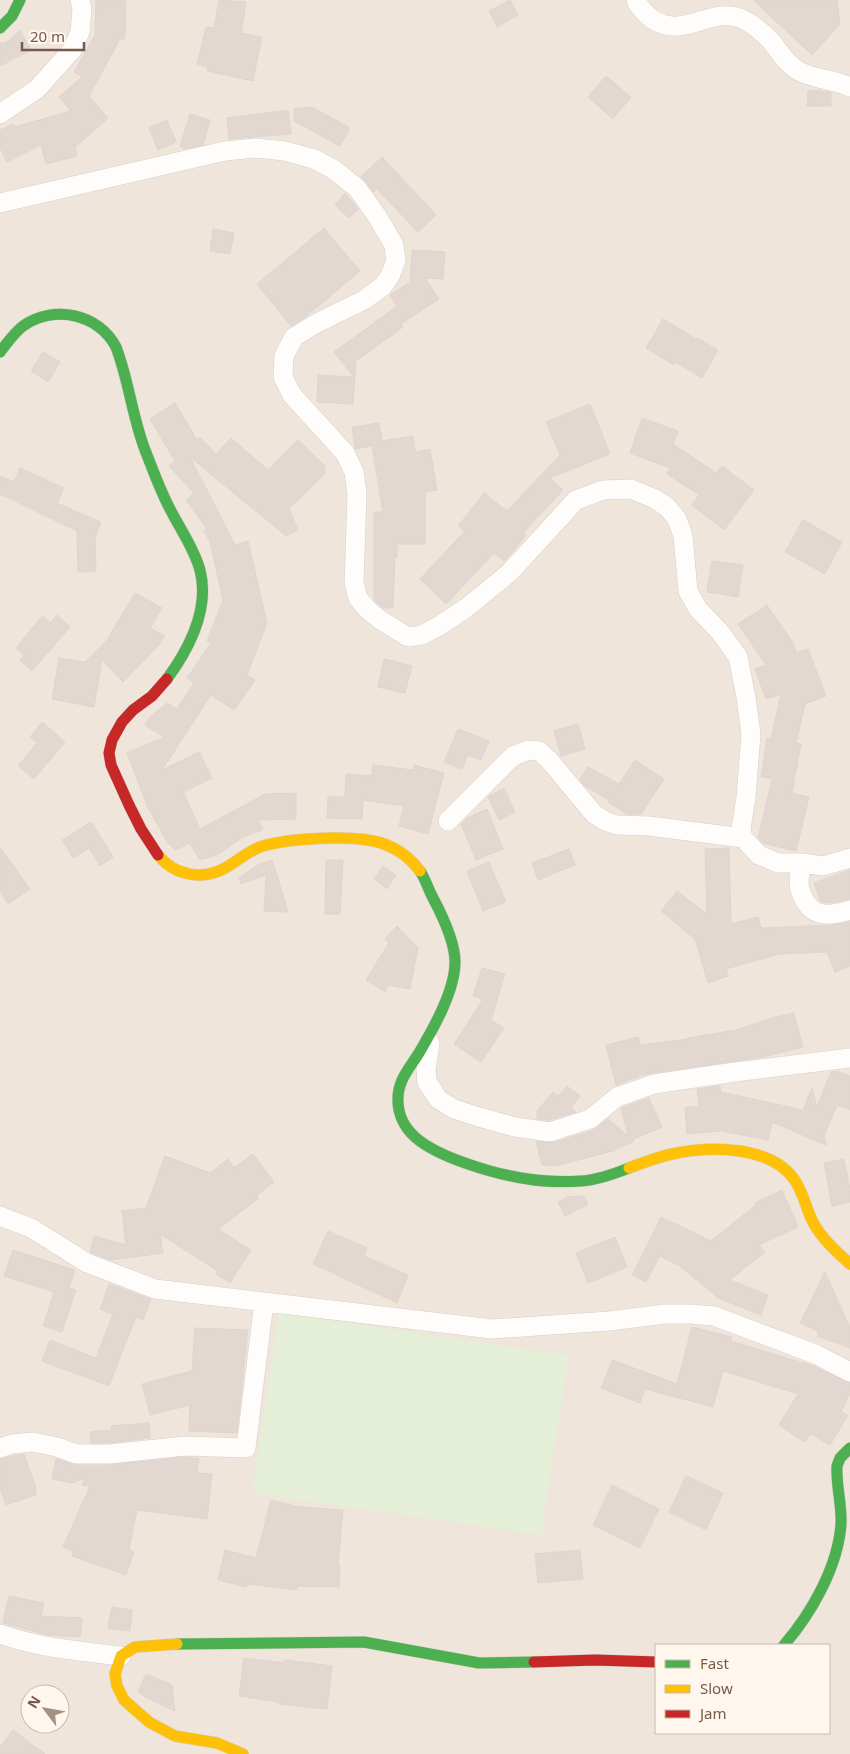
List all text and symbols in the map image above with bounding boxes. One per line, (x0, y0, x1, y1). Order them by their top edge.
scale bar (22, 20, 85, 52)
text: 20 m (30, 26, 65, 46)
legend (655, 1644, 830, 1734)
text: Fast (700, 1653, 729, 1673)
text: Slow (700, 1678, 733, 1698)
north arrow (20, 1684, 70, 1734)
text: N (22, 1692, 45, 1712)
text: Jam (698, 1703, 727, 1723)

